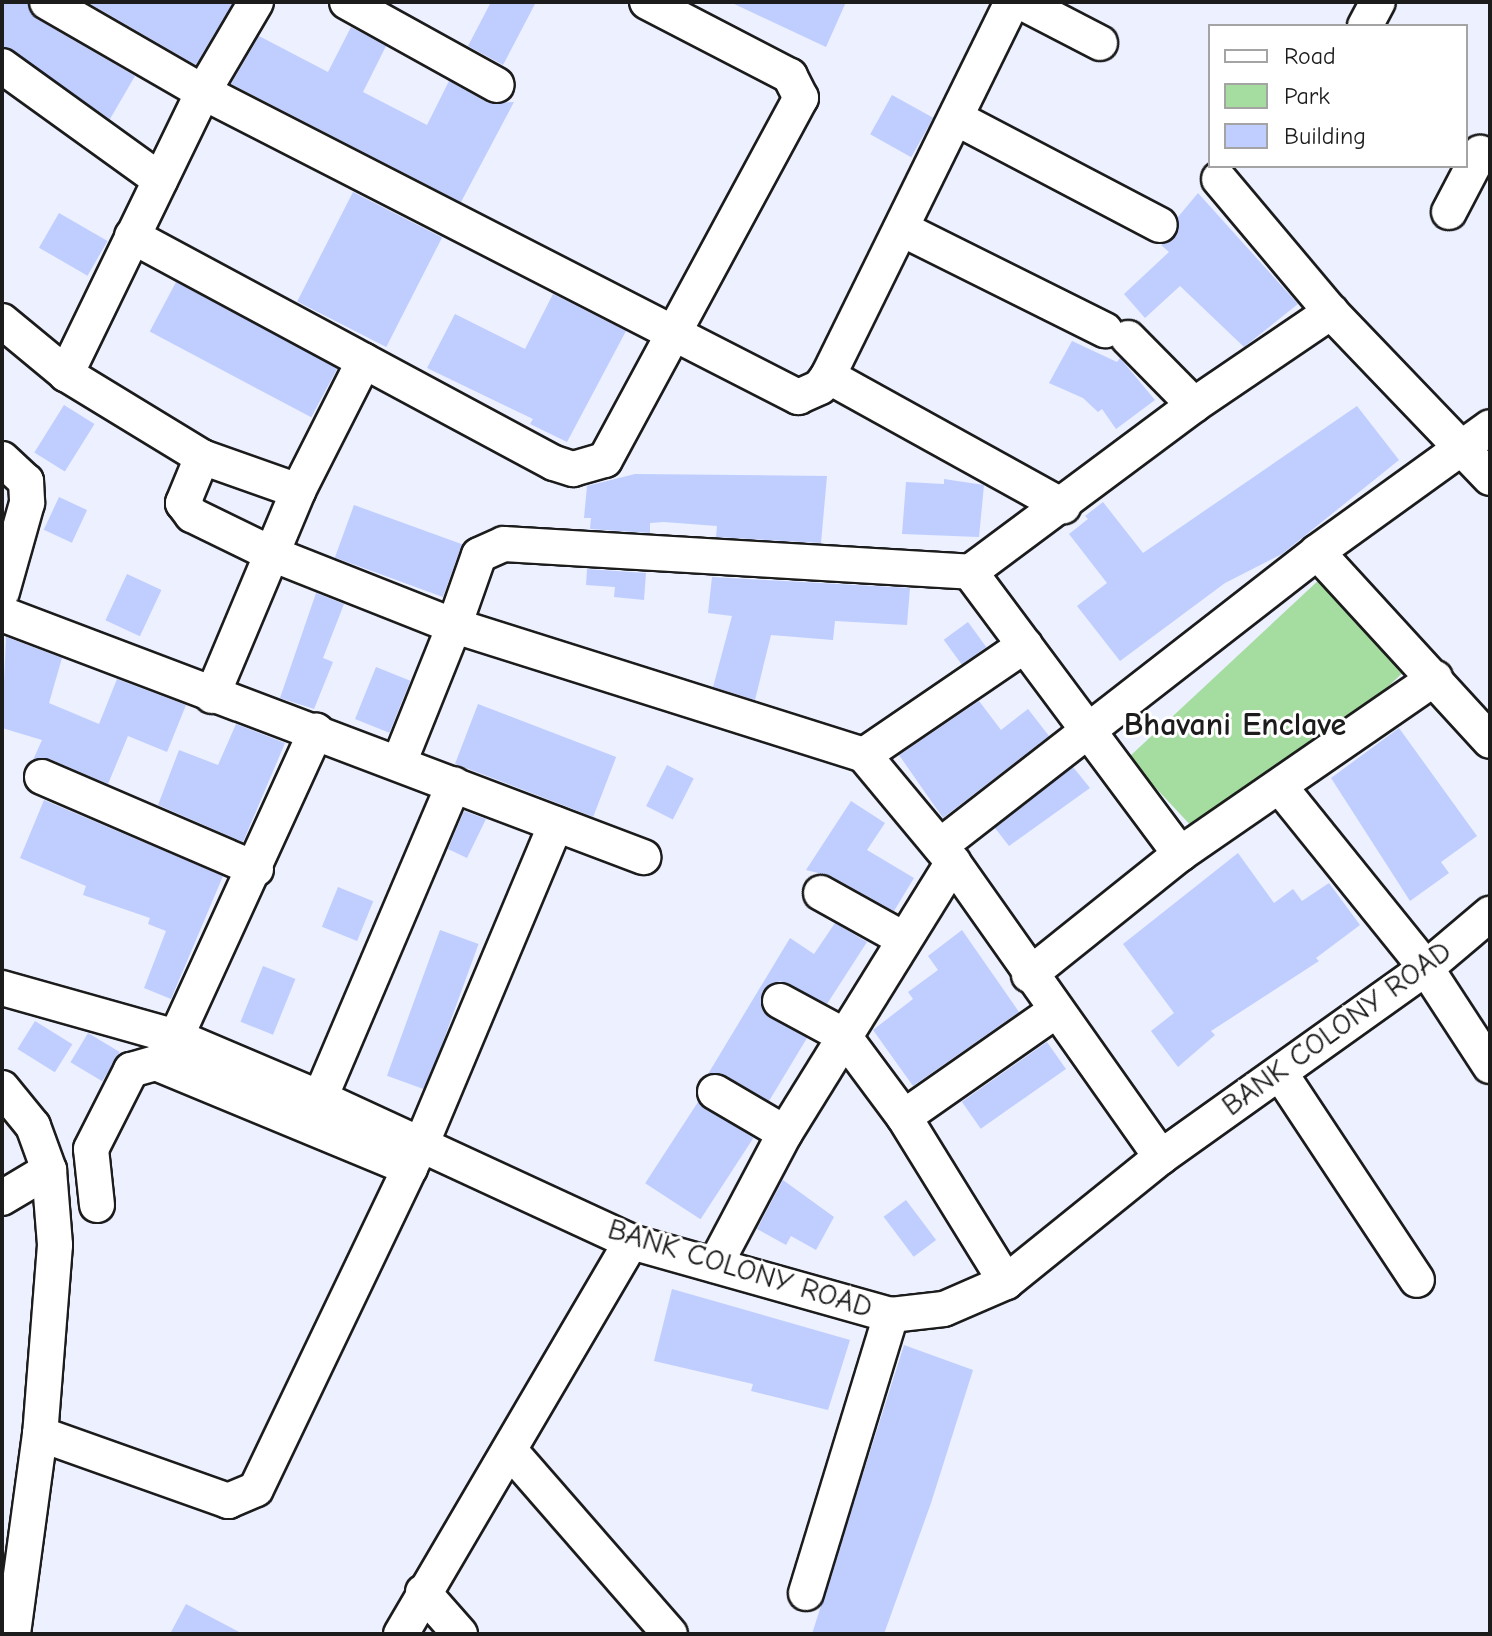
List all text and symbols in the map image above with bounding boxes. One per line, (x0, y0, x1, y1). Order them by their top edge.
legend (1208, 24, 1468, 168)
text: Road (1284, 42, 1336, 70)
text: Park (1284, 82, 1330, 110)
text: Building (1284, 122, 1366, 150)
district label: Bhavani Enclave (1124, 706, 1346, 744)
street label: BANK COLONY ROAD (1215, 934, 1459, 1124)
street label: BANK COLONY ROAD (603, 1212, 877, 1326)

